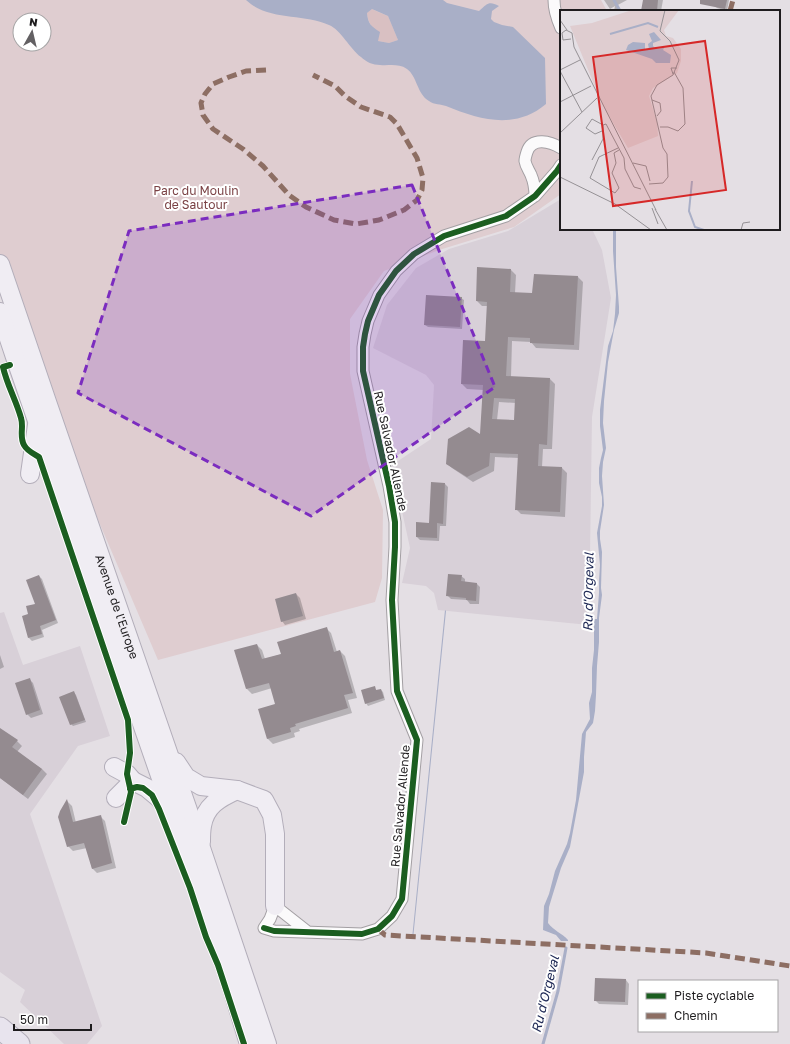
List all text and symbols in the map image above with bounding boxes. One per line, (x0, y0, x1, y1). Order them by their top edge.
inset map (560, 10, 780, 230)
north arrow (12, 12, 52, 52)
text: N (28, 15, 39, 29)
park label: Parc du Moulin de Sautour (153, 183, 239, 212)
street label: Rue Salvador Allende (371, 389, 411, 513)
street label: Avenue de l'Europe (93, 552, 143, 661)
water label: Ru d'Orgeval (579, 552, 597, 632)
street label: Rue Salvador Allende (387, 744, 413, 868)
water label: Ru d'Orgeval (528, 953, 562, 1034)
legend (638, 980, 778, 1032)
text: Piste cyclable (674, 988, 754, 1003)
scale bar (14, 1006, 91, 1032)
text: Chemin (674, 1008, 718, 1023)
text: 50 m (20, 1012, 48, 1027)

